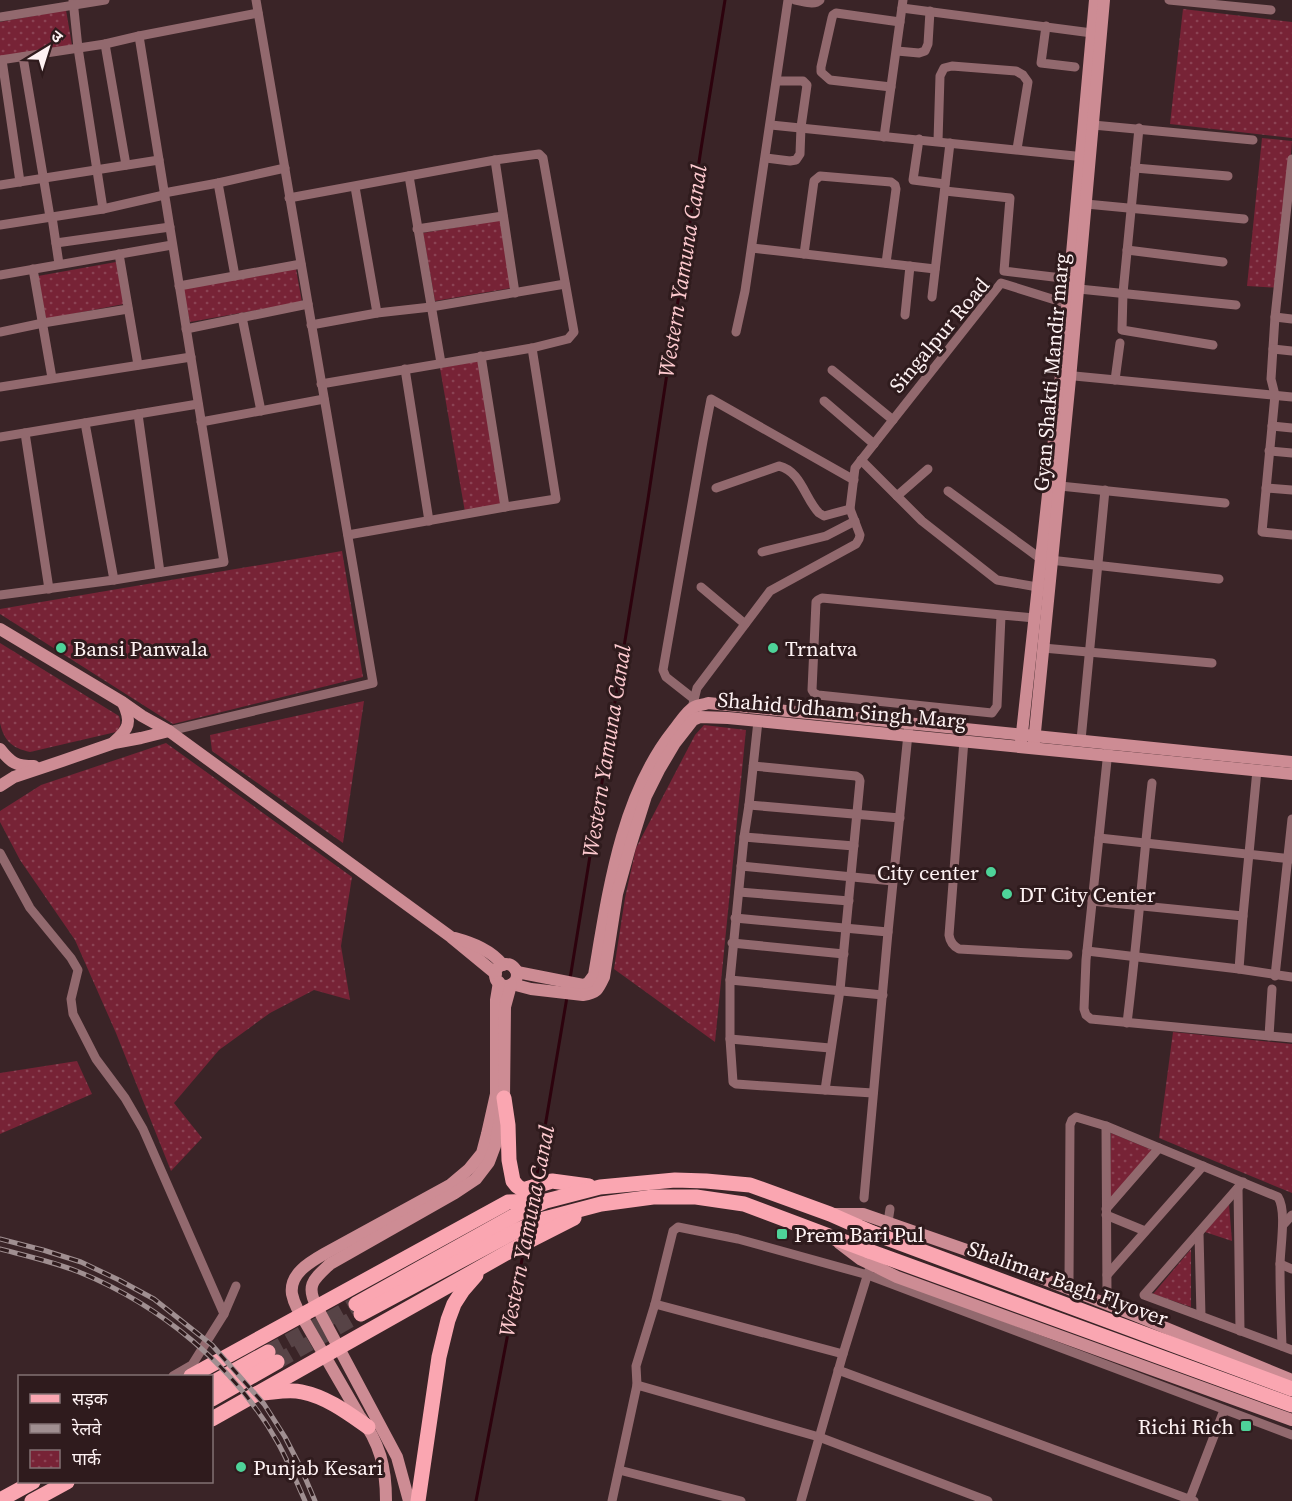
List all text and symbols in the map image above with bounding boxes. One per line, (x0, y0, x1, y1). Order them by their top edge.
north arrow (18, 18, 78, 78)
text: उ (47, 25, 68, 48)
water label: Western Yamuna Canal (650, 162, 714, 379)
street label: Gyan Shakti Mandir marg (1026, 252, 1076, 492)
street label: Singalpur Road (882, 271, 996, 399)
place label: Bansi Panwala (73, 634, 208, 663)
place label: Trnatva (785, 634, 858, 663)
marker: Bansi Panwala (54, 641, 68, 655)
marker: Trnatva (766, 641, 780, 655)
water label: Western Yamuna Canal (574, 642, 638, 859)
street label: Shahid Udham Singh Marg (716, 685, 968, 735)
place label: City center (877, 858, 979, 887)
marker: City center (984, 865, 998, 879)
place label: DT City Center (1019, 880, 1156, 909)
marker: DT City Center (1000, 887, 1014, 901)
water label: Western Yamuna Canal (491, 1122, 561, 1339)
place label: Prem Bari Pul (794, 1220, 924, 1249)
marker: Prem Bari Pul (775, 1227, 789, 1241)
street label: Shalimar Bagh Flyover (964, 1233, 1172, 1333)
legend (18, 1375, 213, 1483)
text: सड़क (72, 1386, 109, 1411)
place label: Richi Rich (1138, 1412, 1234, 1441)
text: रेलवे (71, 1416, 103, 1441)
marker: Richi Rich (1239, 1419, 1253, 1433)
text: पार्क (72, 1446, 102, 1471)
place label: Punjab Kesari (253, 1453, 383, 1482)
marker: Punjab Kesari (234, 1460, 248, 1474)

